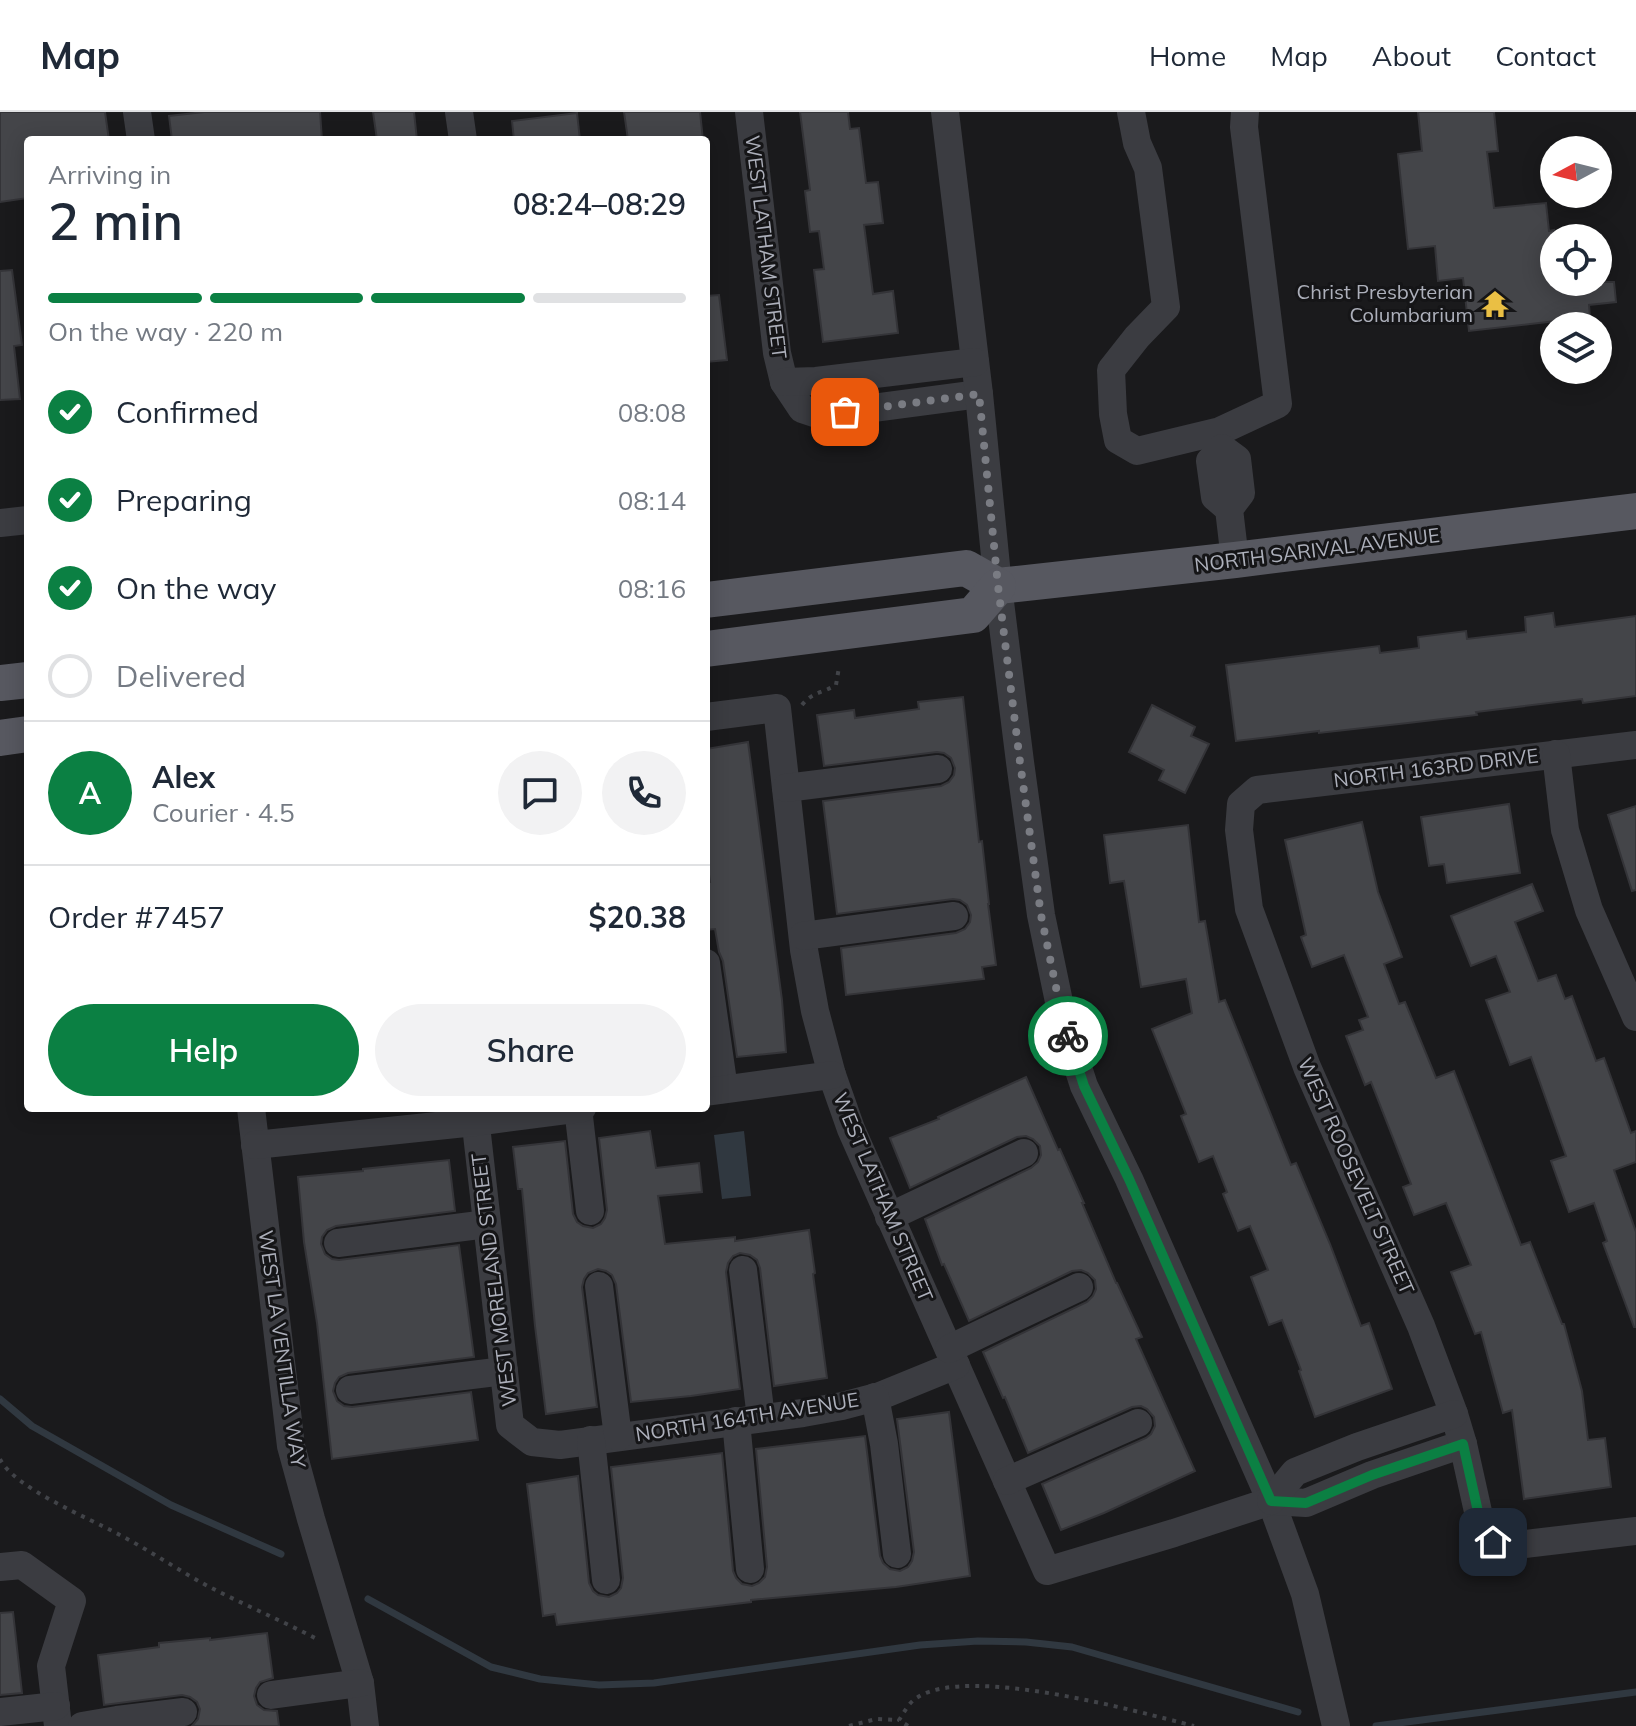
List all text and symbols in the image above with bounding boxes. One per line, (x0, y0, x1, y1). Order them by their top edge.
text: Map (40, 31, 120, 79)
text: Home (1149, 38, 1226, 73)
text: Map (1270, 38, 1328, 73)
text: About (1372, 38, 1451, 73)
text: Contact (1495, 38, 1596, 73)
street label: WEST LATHAM STREET (740, 134, 793, 360)
north arrow (1540, 136, 1612, 208)
map controls (1540, 136, 1612, 384)
text: Arriving in (48, 158, 171, 191)
text: 08:24–08:29 (513, 185, 686, 223)
text: 2 min (48, 188, 183, 253)
button: locate (1540, 224, 1612, 296)
place label: Christ Presbyterian Columbarium (1297, 279, 1473, 327)
temple icon: Christ Presbyterian Columbarium (1480, 289, 1510, 319)
button: layers (1540, 312, 1612, 384)
text: On the way · 220 m (48, 315, 283, 348)
pin (811, 378, 879, 446)
icon: check (48, 390, 92, 434)
icon: bag (823, 390, 867, 434)
text: Confirmed (116, 393, 259, 431)
text: 08:08 (618, 396, 686, 429)
icon: check (48, 478, 92, 522)
text: Preparing (116, 481, 252, 519)
text: 08:14 (618, 484, 686, 517)
street label: NORTH SARIVAL AVENUE (1193, 522, 1441, 577)
icon: check (48, 566, 92, 610)
text: On the way (116, 569, 276, 607)
text: 08:16 (618, 572, 686, 605)
text: Delivered (116, 657, 246, 695)
street label: NORTH 163RD DRIVE (1332, 743, 1540, 792)
button: chat (498, 751, 582, 835)
button: phone (602, 751, 686, 835)
text: Alex (152, 758, 215, 796)
text: A (79, 774, 101, 812)
text: Courier · 4.5 (152, 796, 295, 829)
text: Order #7457 (48, 898, 225, 936)
text: $20.38 (589, 898, 686, 936)
courier (1028, 996, 1108, 1076)
button: Help (48, 1004, 359, 1096)
button: Share (375, 1004, 686, 1096)
icon: bike (1046, 1014, 1090, 1058)
street label: WEST ROOSEVELT STREET (1293, 1053, 1420, 1298)
street label: WEST LATHAM STREET (828, 1088, 939, 1305)
street label: WEST MORELAND STREET (466, 1152, 521, 1408)
street label: WEST LA VENTILLA WAY (253, 1229, 312, 1470)
street label: NORTH 164TH AVENUE (634, 1387, 860, 1447)
pin (1459, 1508, 1527, 1576)
icon: home (1471, 1520, 1515, 1564)

